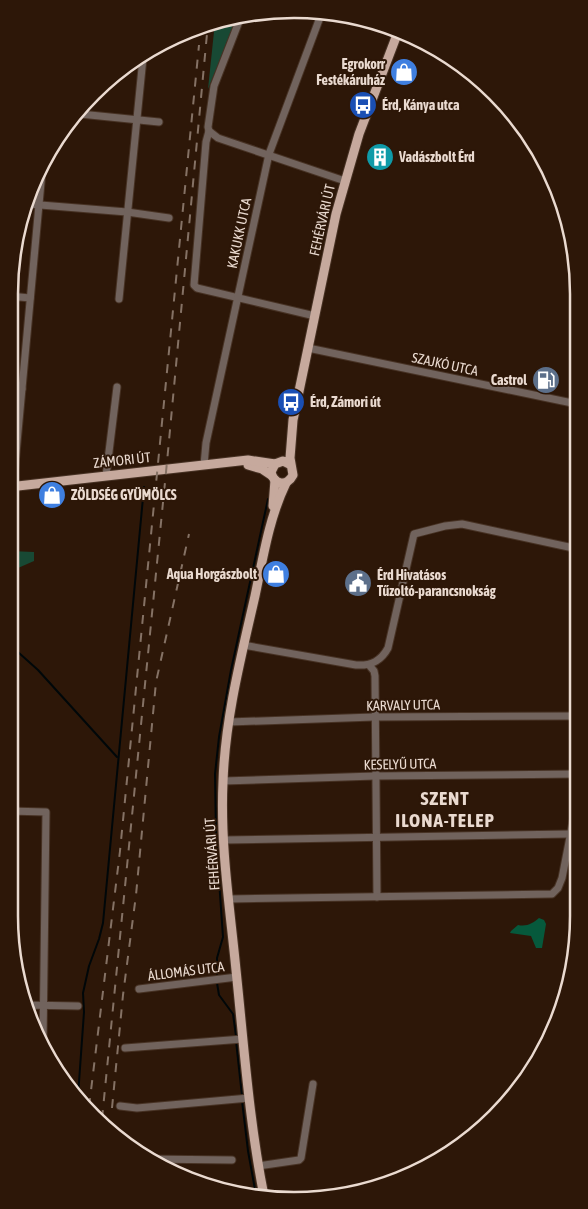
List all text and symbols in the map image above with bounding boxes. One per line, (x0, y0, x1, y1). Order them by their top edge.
place label: Egrokorr Festékáruház (316, 56, 386, 88)
shop icon: Egrokorr Festékáruház (389, 57, 419, 87)
bus stop icon: Érd, Kánya utca (348, 90, 378, 120)
place label: Érd, Kánya utca (382, 97, 460, 113)
building icon: Vadászbolt Érd (365, 142, 395, 172)
place label: Vadászbolt Érd (398, 149, 475, 165)
street label: FEHÉRVÁRI ÚT (306, 183, 338, 257)
street label: KAKUKK UTCA (224, 196, 254, 270)
street label: SZAJKÓ UTCA (410, 349, 480, 379)
fuel station icon: Castrol (531, 365, 561, 395)
place label: Castrol (491, 372, 527, 388)
bus stop icon: Érd, Zámori út (276, 387, 306, 417)
place label: Érd, Zámori út (310, 394, 381, 410)
street label: ZÁMORI ÚT (93, 449, 151, 471)
shop icon: ZÖLDSÉG GYÜMÖLCS (37, 480, 67, 510)
place label: ZÖLDSÉG GYÜMÖLCS (71, 487, 177, 503)
shop icon: Aqua Horgászbolt (261, 559, 291, 589)
place label: Aqua Horgászbolt (166, 566, 257, 582)
place label: Érd Hivatásos Tűzoltó-parancsnokság (377, 567, 497, 599)
public building icon: Érd Hivatásos Tűzoltó-parancsnokság (343, 568, 373, 598)
street label: KARVALY UTCA (366, 696, 440, 714)
street label: KESELYŰ UTCA (363, 755, 437, 773)
district label: SZENT ILONA-TELEP (395, 787, 495, 831)
street label: FEHÉRVÁRI ÚT (201, 817, 223, 891)
street label: ÁLLOMÁS UTCA (147, 958, 225, 984)

